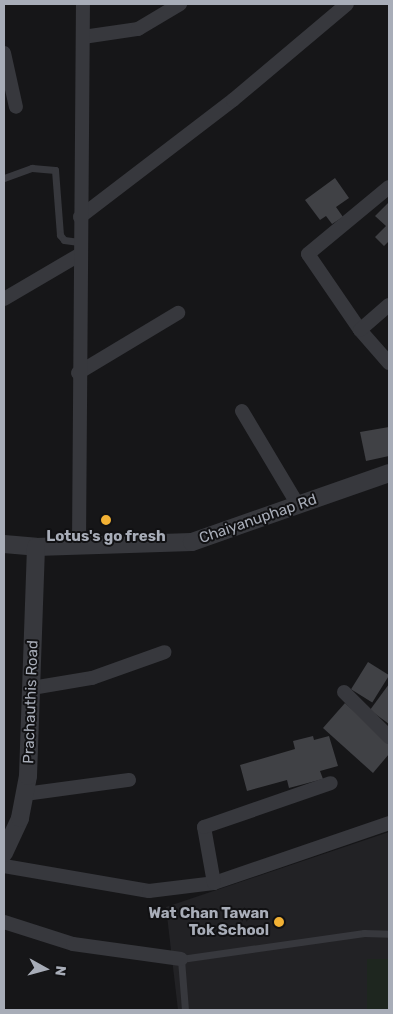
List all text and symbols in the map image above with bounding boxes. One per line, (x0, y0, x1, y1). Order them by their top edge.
street label: Chaiyanuphap Rd (197, 490, 319, 548)
marker: Lotus's go fresh (100, 514, 112, 526)
place label: Lotus's go fresh (46, 528, 166, 546)
street label: Prachauthis Road (20, 640, 42, 764)
place label: Wat Chan Tawan Tok School (148, 904, 269, 939)
marker: Wat Chan Tawan Tok School (273, 916, 285, 928)
north arrow (20, 944, 70, 994)
text: N (51, 965, 69, 977)

